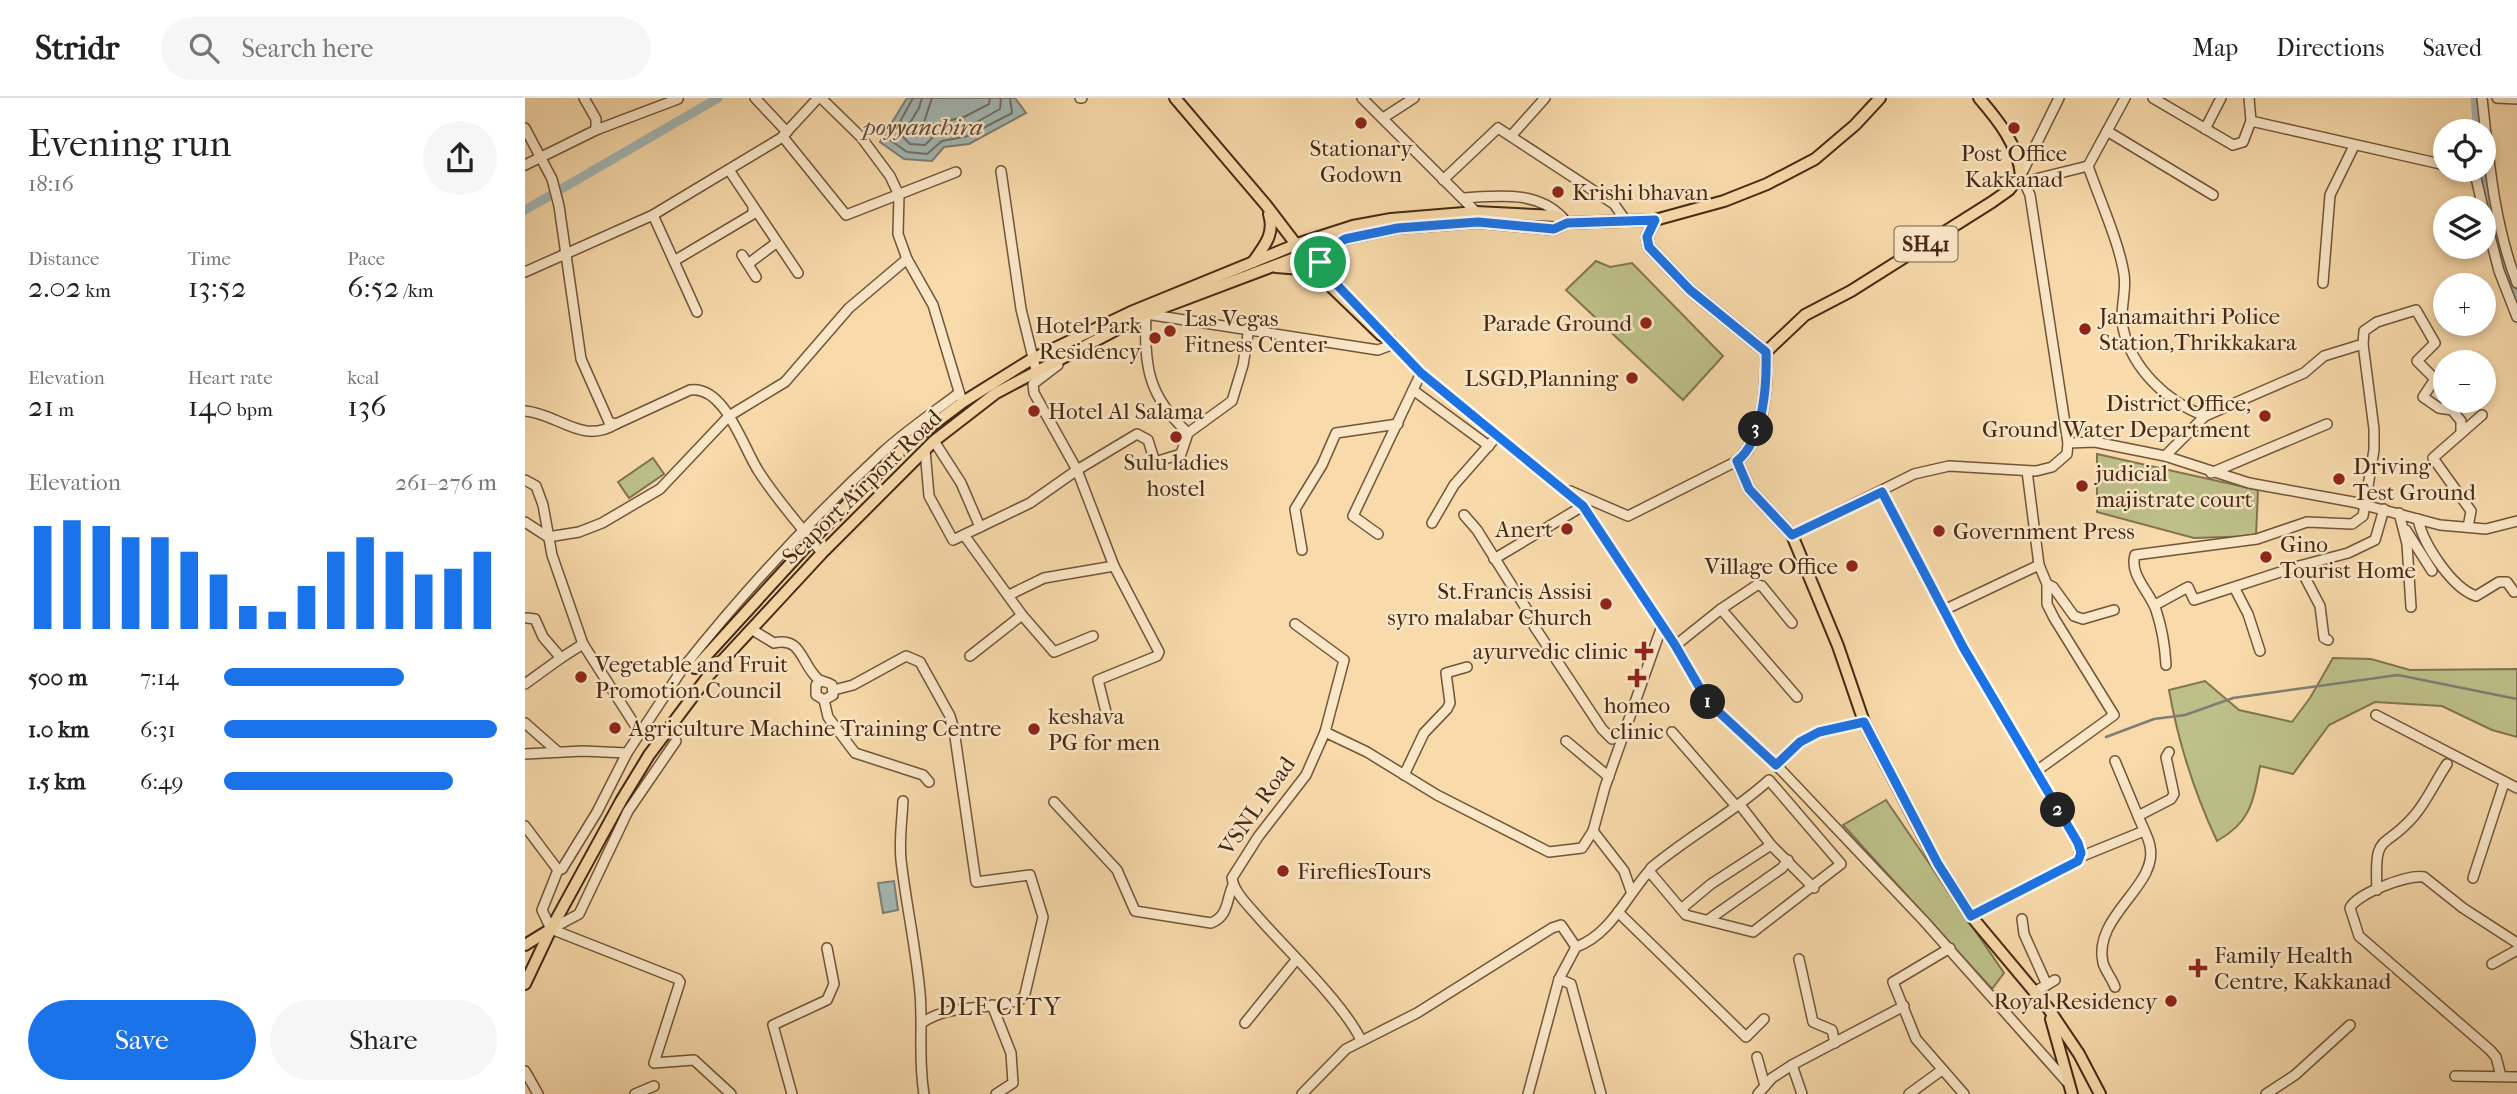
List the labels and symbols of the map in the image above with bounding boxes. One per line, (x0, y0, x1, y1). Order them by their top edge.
water label: poyyanchira (859, 113, 983, 141)
marker: Stationary Godown (1353, 115, 1369, 131)
marker: Post Office Kakkanad (2006, 120, 2022, 136)
place label: Stationary Godown (1309, 135, 1413, 188)
place label: Post Office Kakkanad (1961, 140, 2067, 193)
place label: Krishi bhavan (1572, 179, 1709, 206)
marker: Krishi bhavan (1550, 184, 1566, 200)
road number: SH41 (1895, 226, 1957, 262)
pin (1290, 232, 1350, 292)
place label: Janamaithri Police Station,Thrikkakara (2097, 303, 2297, 356)
place label: Las Vegas Fitness Center (1184, 305, 1327, 358)
place label: Parade Ground (1482, 310, 1632, 337)
place label: Hotel Park Residency (1035, 312, 1142, 365)
marker: Parade Ground (1638, 315, 1654, 331)
marker: Janamaithri Police Station,Thrikkakara (2077, 321, 2093, 337)
marker: Las Vegas Fitness Center (1162, 323, 1178, 339)
marker: Hotel Park Residency (1147, 330, 1163, 346)
place label: LSGD,Planning (1464, 365, 1619, 392)
marker: LSGD,Planning (1624, 370, 1640, 386)
place label: District Office, Ground Water Department (1982, 390, 2251, 443)
place label: Hotel Al Salama (1048, 398, 1204, 425)
marker: Hotel Al Salama (1026, 403, 1042, 419)
street label: Seaport Airport Road (777, 404, 948, 570)
marker: District Office, Ground Water Department (2257, 408, 2273, 424)
pin: 3 (1739, 412, 1773, 446)
marker: Sulu ladies hostel (1168, 429, 1184, 445)
place label: Sulu ladies hostel (1124, 449, 1228, 502)
place label: Driving Test Ground (2353, 453, 2476, 506)
place label: judicial majistrate court (2094, 460, 2253, 513)
marker: Driving Test Ground (2331, 471, 2347, 487)
marker: judicial majistrate court (2074, 478, 2090, 494)
place label: Anert (1494, 516, 1553, 543)
place label: Government Press (1953, 518, 2135, 545)
marker: Anert (1559, 521, 1575, 537)
marker: Government Press (1931, 523, 1947, 539)
place label: Gino Tourist Home (2280, 531, 2416, 584)
marker: Gino Tourist Home (2258, 549, 2274, 565)
place label: Village Office (1704, 553, 1838, 580)
marker: Village Office (1844, 558, 1860, 574)
place label: St.Francis Assisi syro malabar Church (1387, 578, 1592, 631)
marker: St.Francis Assisi syro malabar Church (1598, 596, 1614, 612)
place label: ayurvedic clinic (1473, 638, 1628, 665)
marker: ayurvedic clinic (1634, 641, 1654, 661)
place label: Vegetable and Fruit Promotion Council (594, 651, 788, 704)
marker: homeo clinic (1627, 668, 1647, 688)
marker: Vegetable and Fruit Promotion Council (573, 669, 589, 685)
pin: 1 (1691, 684, 1725, 720)
place label: homeo clinic (1604, 692, 1670, 745)
place label: keshava PG for men (1048, 703, 1161, 756)
place label: Agriculture Machine Training Centre (628, 715, 1001, 742)
marker: Agriculture Machine Training Centre (607, 720, 623, 736)
marker: keshava PG for men (1026, 721, 1042, 737)
street label: VSNL Road (1213, 751, 1301, 861)
pin: 2 (2041, 792, 2075, 828)
place label: FirefliesTours (1297, 858, 1431, 885)
marker: FirefliesTours (1275, 863, 1291, 879)
place label: Family Health Centre, Kakkanad (2214, 942, 2392, 995)
marker: Family Health Centre, Kakkanad (2188, 958, 2208, 978)
place label: Royal Residency (1993, 988, 2158, 1015)
district label: DLF CITY (938, 993, 1062, 1021)
marker: Royal Residency (2163, 993, 2179, 1009)

